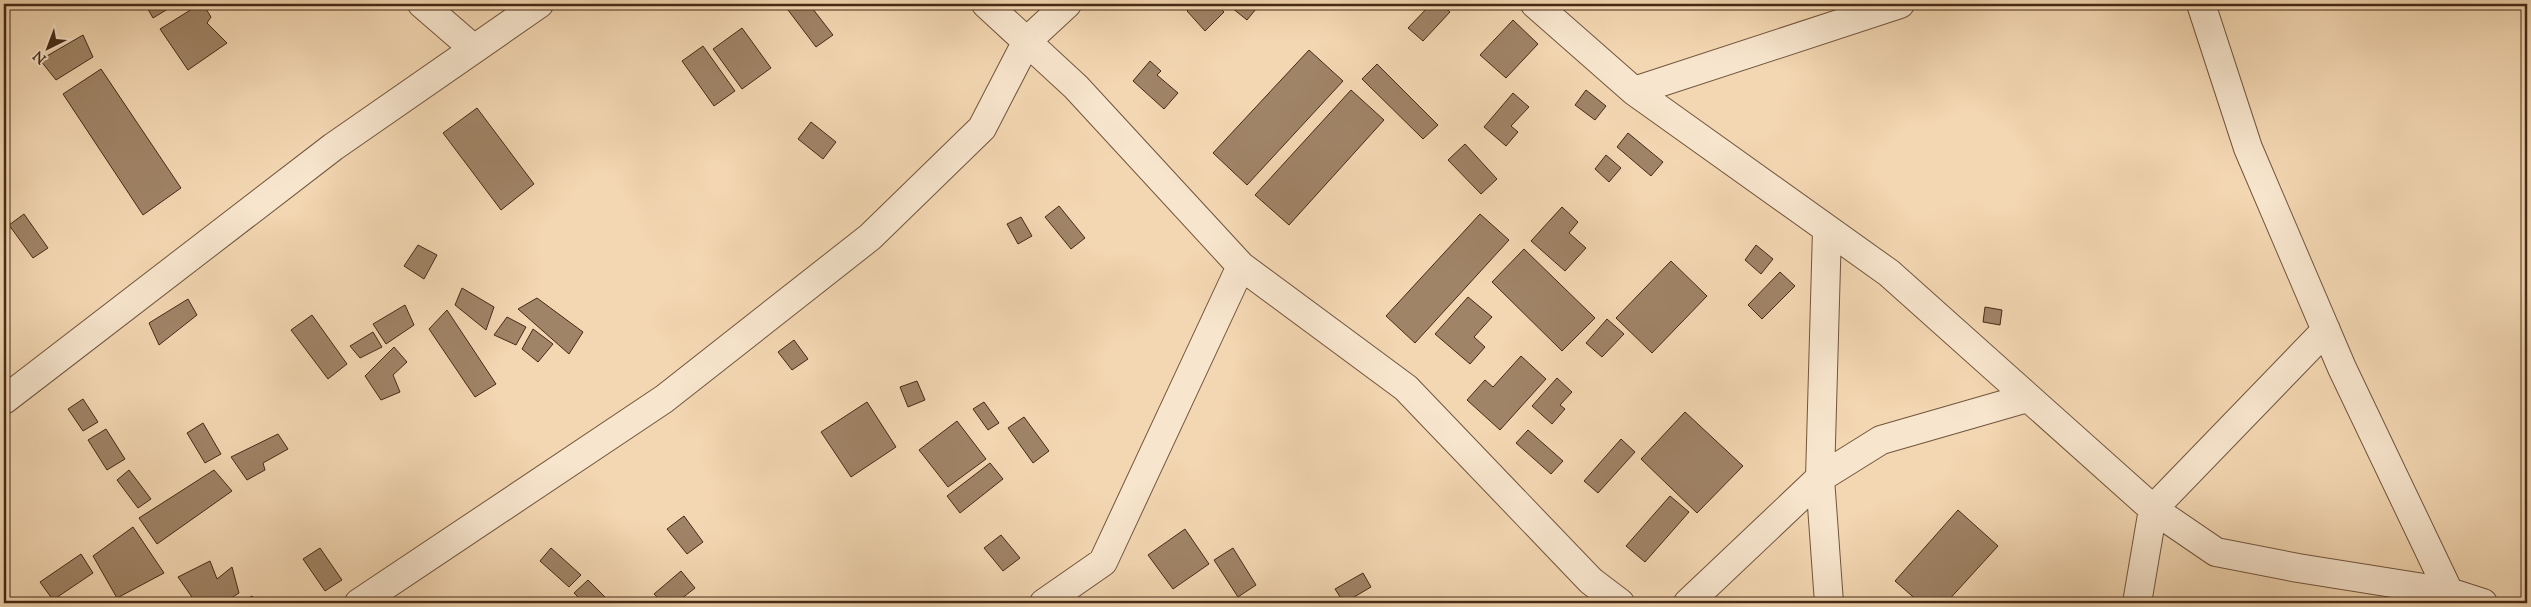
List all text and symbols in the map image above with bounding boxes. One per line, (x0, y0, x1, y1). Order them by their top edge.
north arrow (22, 22, 72, 72)
text: N (30, 45, 51, 67)

